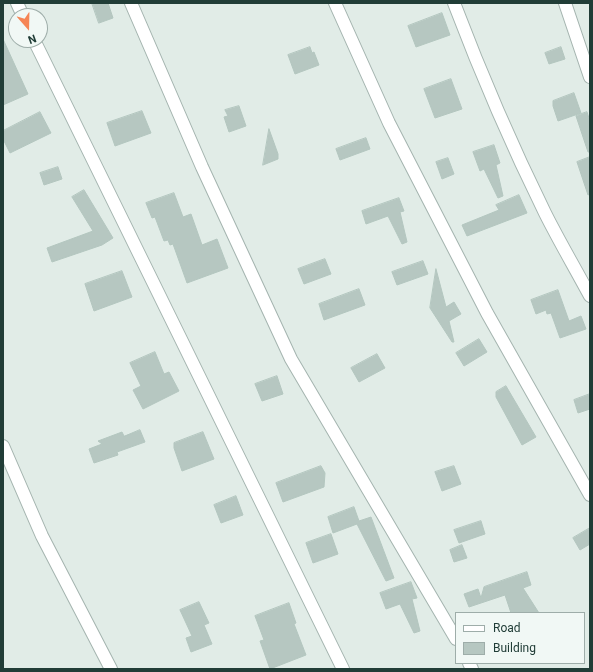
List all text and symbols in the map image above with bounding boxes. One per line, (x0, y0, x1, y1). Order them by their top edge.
north arrow (8, 8, 48, 48)
text: N (26, 31, 38, 46)
legend (455, 612, 585, 664)
text: Road (493, 621, 521, 635)
text: Building (493, 641, 536, 655)

